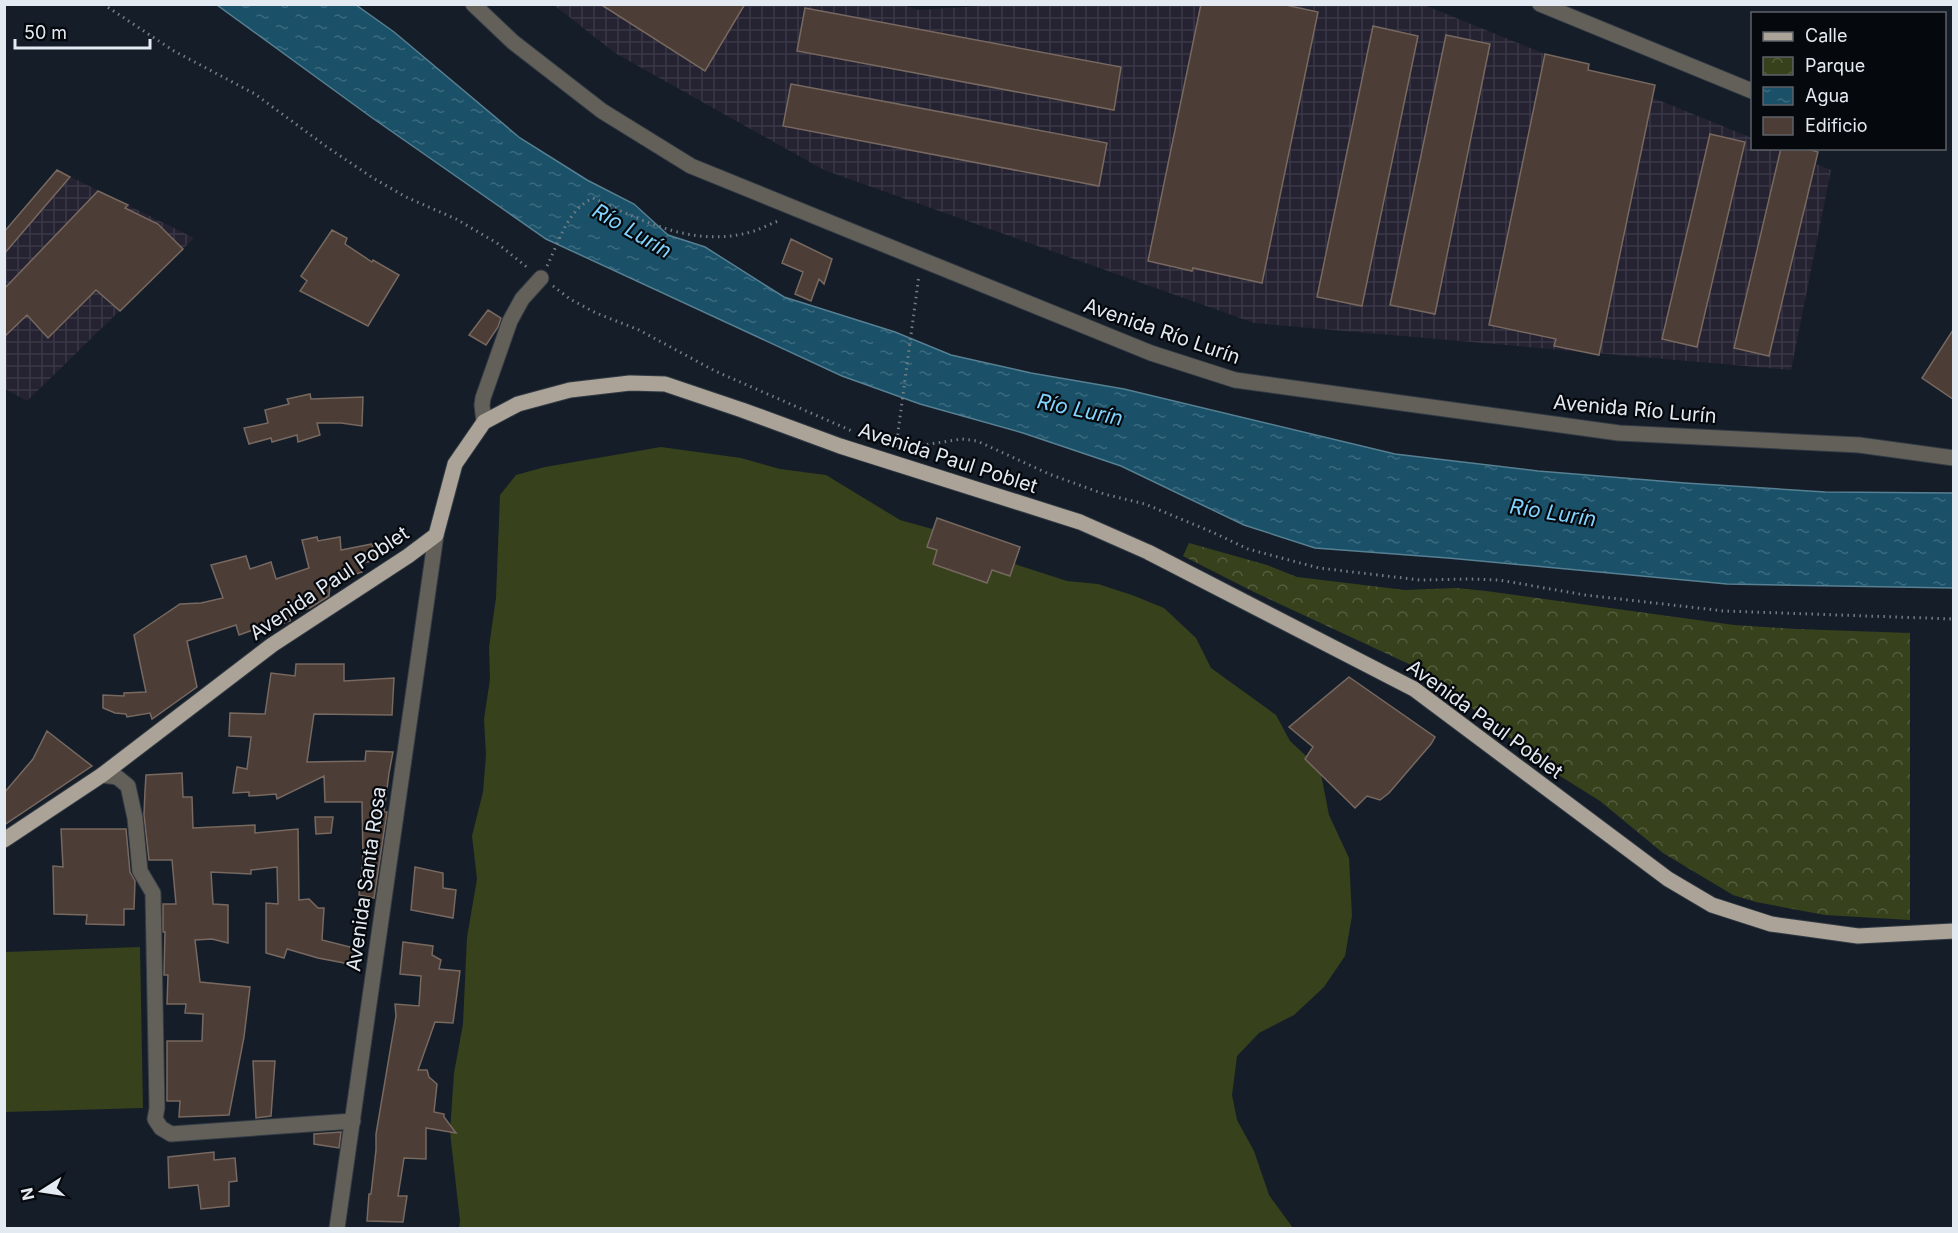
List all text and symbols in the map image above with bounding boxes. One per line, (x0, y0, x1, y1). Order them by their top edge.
scale bar (15, 12, 150, 50)
legend (1751, 12, 1946, 150)
text: 50 m (24, 22, 67, 43)
text: Calle (1805, 25, 1847, 46)
text: Parque (1805, 55, 1865, 76)
text: Agua (1805, 85, 1849, 106)
text: Edificio (1805, 115, 1868, 136)
water label: Río Lurín (588, 198, 676, 263)
street label: Avenida Río Lurín (1081, 293, 1243, 369)
water label: Río Lurín (1035, 388, 1125, 431)
street label: Avenida Río Lurín (1552, 390, 1718, 428)
street label: Avenida Paul Poblet (855, 418, 1041, 498)
water label: Río Lurín (1508, 493, 1598, 532)
street label: Avenida Paul Poblet (245, 521, 414, 645)
street label: Avenida Paul Poblet (1402, 654, 1568, 784)
street label: Avenida Santa Rosa (341, 785, 391, 973)
north arrow (12, 1161, 72, 1221)
text: N (16, 1186, 38, 1202)

